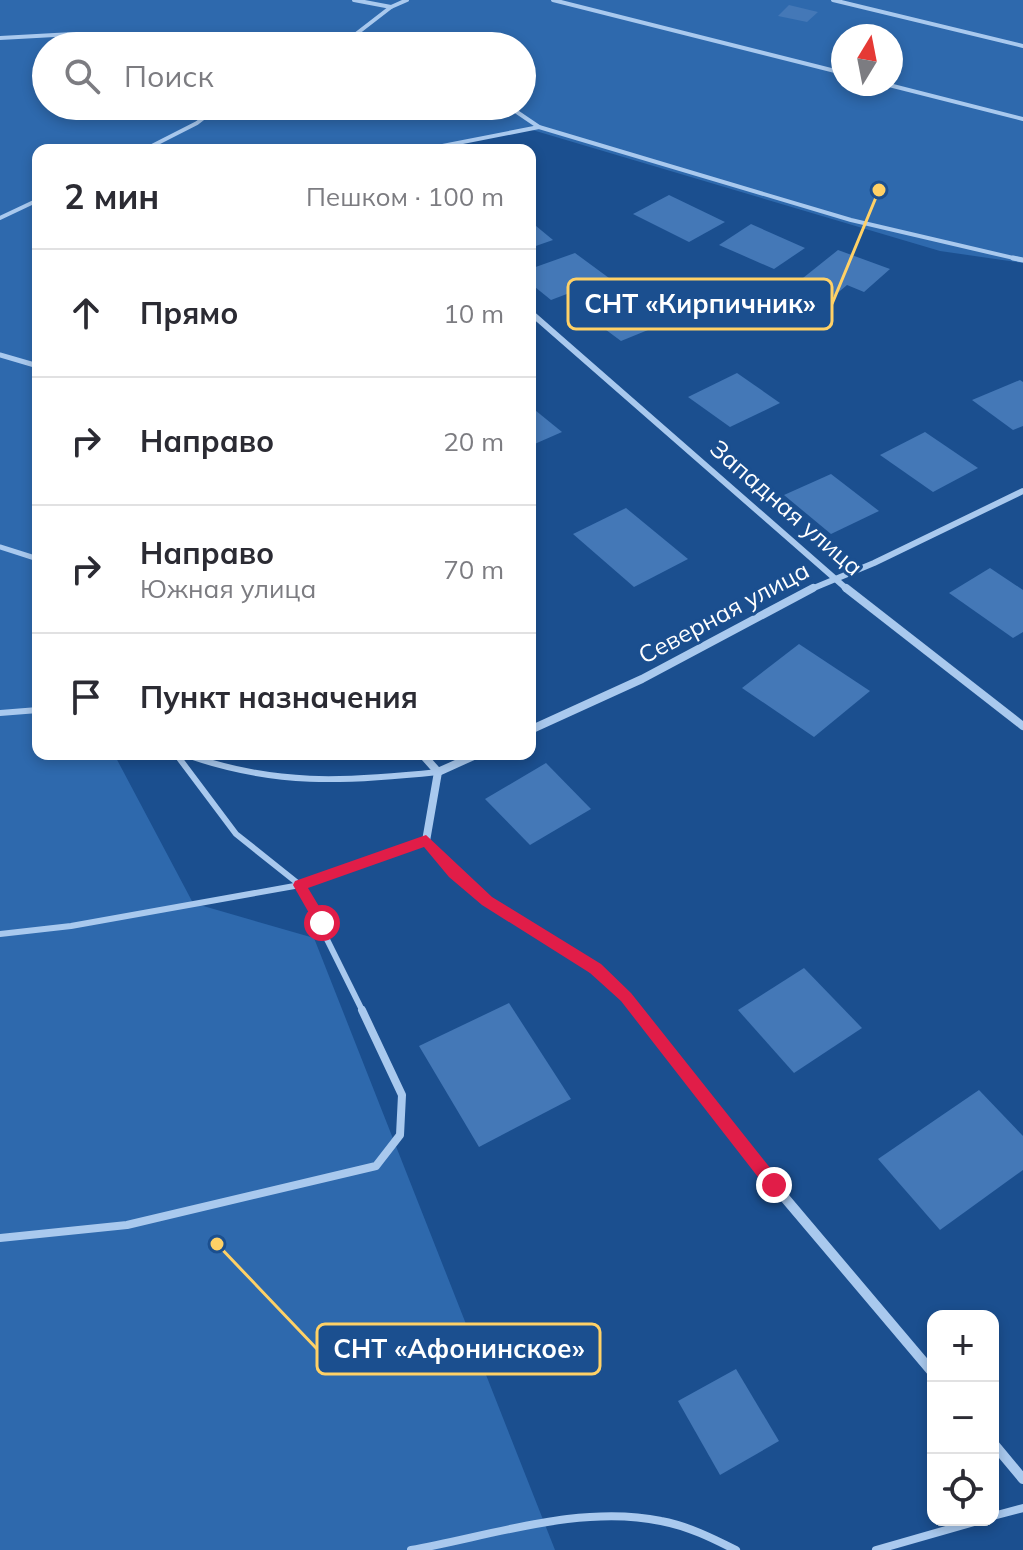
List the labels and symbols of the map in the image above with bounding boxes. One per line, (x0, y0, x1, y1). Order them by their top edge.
north arrow (831, 24, 903, 96)
callout: СНТ «Кирпичник» (568, 279, 832, 329)
text: СНТ «Кирпичник» (584, 287, 816, 320)
street label: Западная улица (704, 433, 869, 582)
street label: Северная улица (633, 554, 814, 670)
route start (304, 905, 340, 941)
route end (756, 1167, 792, 1203)
callout: СНТ «Афонинское» (317, 1324, 600, 1374)
text: СНТ «Афонинское» (333, 1332, 585, 1365)

